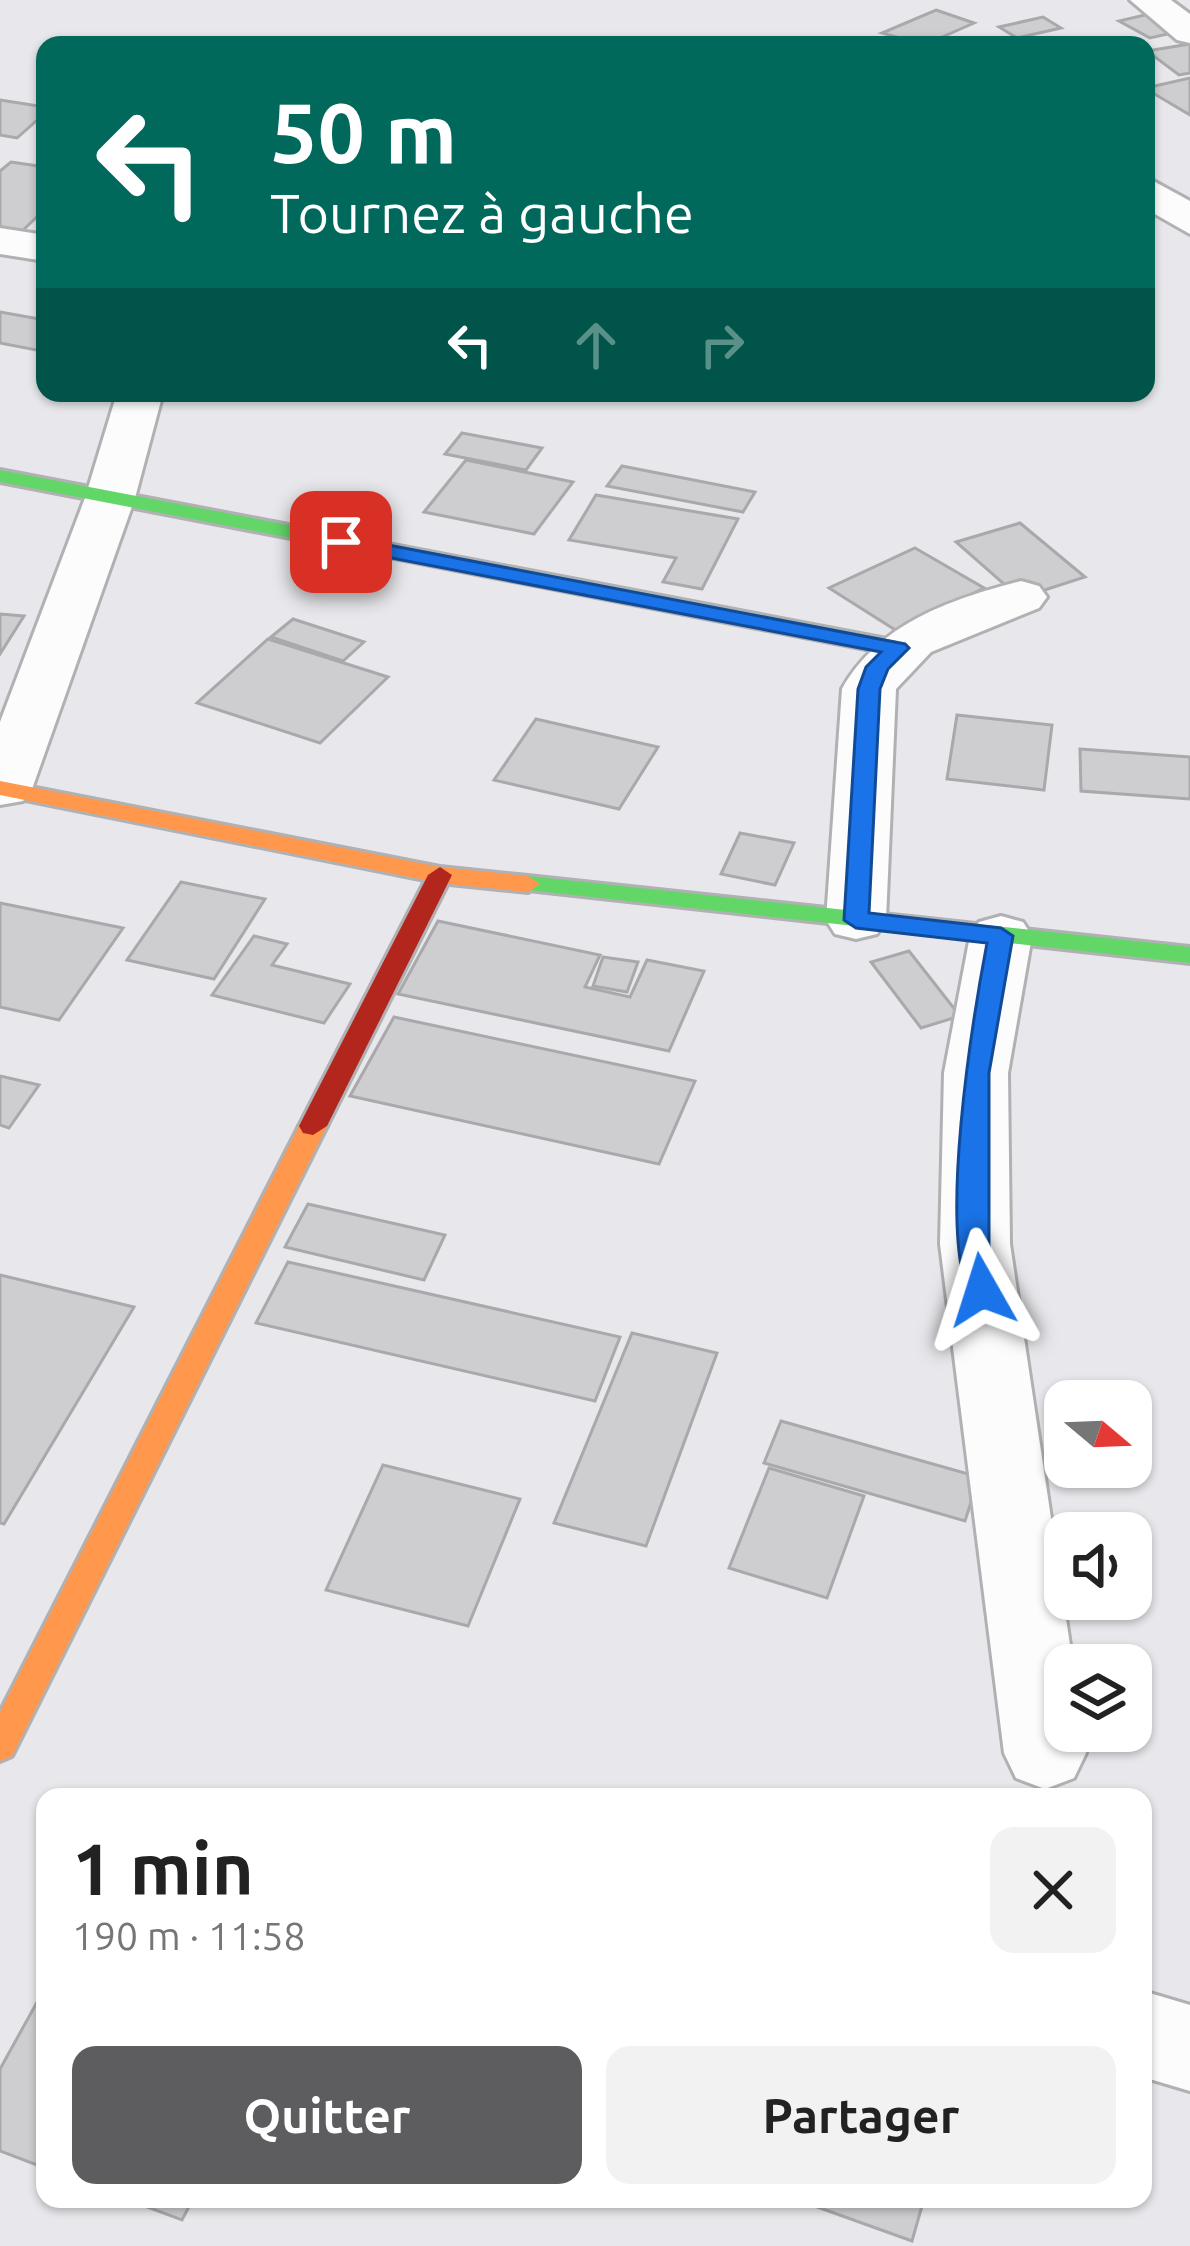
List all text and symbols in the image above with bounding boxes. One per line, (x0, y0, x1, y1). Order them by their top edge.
icon: left (72, 84, 228, 240)
text: 50 m (270, 85, 457, 179)
text: Tournez à gauche (270, 183, 694, 243)
icon: left (437, 312, 503, 378)
icon: ahead (563, 312, 629, 378)
icon: right (689, 312, 755, 378)
pin (290, 491, 392, 593)
icon: arrive (308, 509, 374, 575)
position arrow (919, 1227, 1045, 1353)
north arrow (1044, 1380, 1152, 1488)
map controls (1044, 1380, 1152, 1752)
button: sound (1044, 1512, 1152, 1620)
button: layers (1044, 1644, 1152, 1752)
button: close (990, 1827, 1116, 1953)
text: 1 min (72, 1828, 254, 1909)
text: 190 m · 11:58 (72, 1914, 306, 1957)
button: Quitter (72, 2046, 582, 2184)
button: Partager (606, 2046, 1116, 2184)

